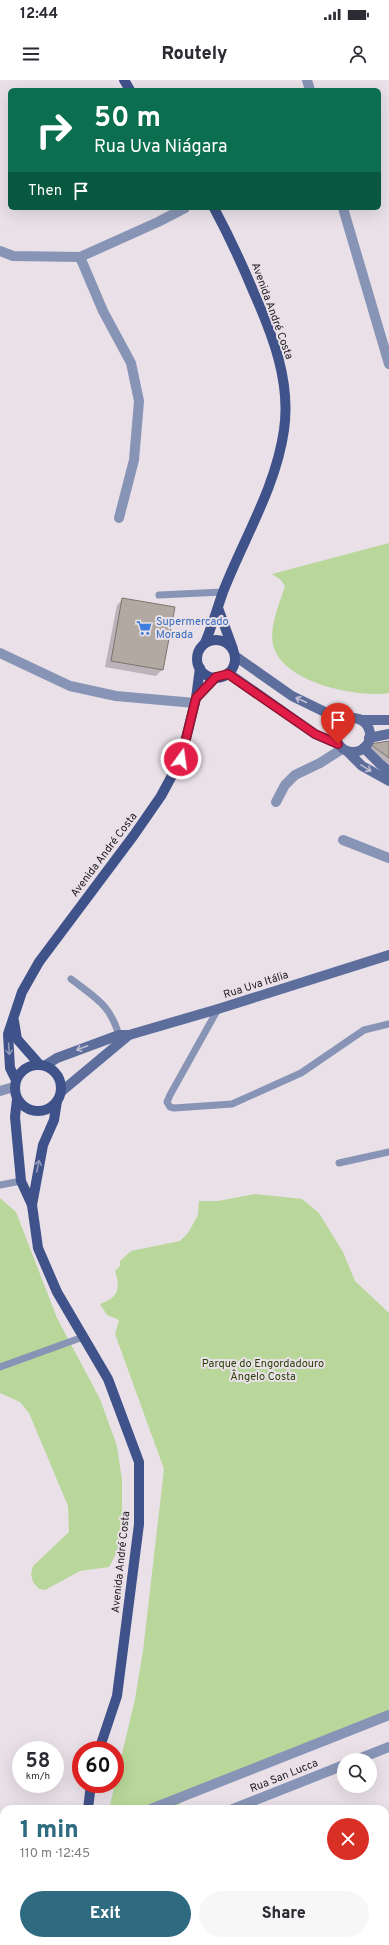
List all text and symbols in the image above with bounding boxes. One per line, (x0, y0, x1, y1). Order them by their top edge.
text: 12:44 (20, 5, 58, 24)
icon: menu (20, 43, 42, 65)
text: Routely (161, 43, 228, 66)
icon: person (347, 43, 369, 65)
text: 50 m (94, 101, 161, 137)
icon: right (28, 104, 80, 156)
text: Rua Uva Niágara (94, 136, 227, 159)
icon: arrive (70, 180, 92, 202)
text: Then (28, 182, 62, 201)
street label: Avenida André Costa (248, 261, 296, 362)
place label: Supermercado Morada (156, 615, 229, 642)
supermarket icon: Supermercado Morada (135, 619, 153, 637)
one-way arrow (295, 696, 307, 703)
pin (321, 703, 355, 744)
icon: arrive (327, 709, 349, 731)
position arrow (160, 738, 202, 780)
one-way arrow (361, 764, 372, 772)
street label: Avenida André Costa (68, 810, 140, 900)
street label: Rua Uva Itália (222, 968, 291, 1002)
one-way arrow (6, 1042, 13, 1055)
one-way arrow (77, 1045, 89, 1053)
one-way arrow (35, 1160, 43, 1173)
park label: Parque do Engordadouro Ângelo Costa (202, 1357, 324, 1384)
street label: Avenida André Costa (109, 1510, 133, 1614)
speed limit sign: 60 (72, 1741, 124, 1793)
text: 58 (26, 1749, 50, 1775)
map controls (337, 1753, 377, 1793)
button: search (337, 1753, 377, 1793)
street label: Rua San Lucca (248, 1756, 320, 1796)
text: km/h (26, 1770, 50, 1783)
text: 1 min (20, 1816, 79, 1846)
button: close (327, 1818, 369, 1860)
text: 110 m · 12:45 (20, 1846, 90, 1862)
button: Exit (20, 1891, 191, 1937)
button: Share (199, 1891, 369, 1937)

